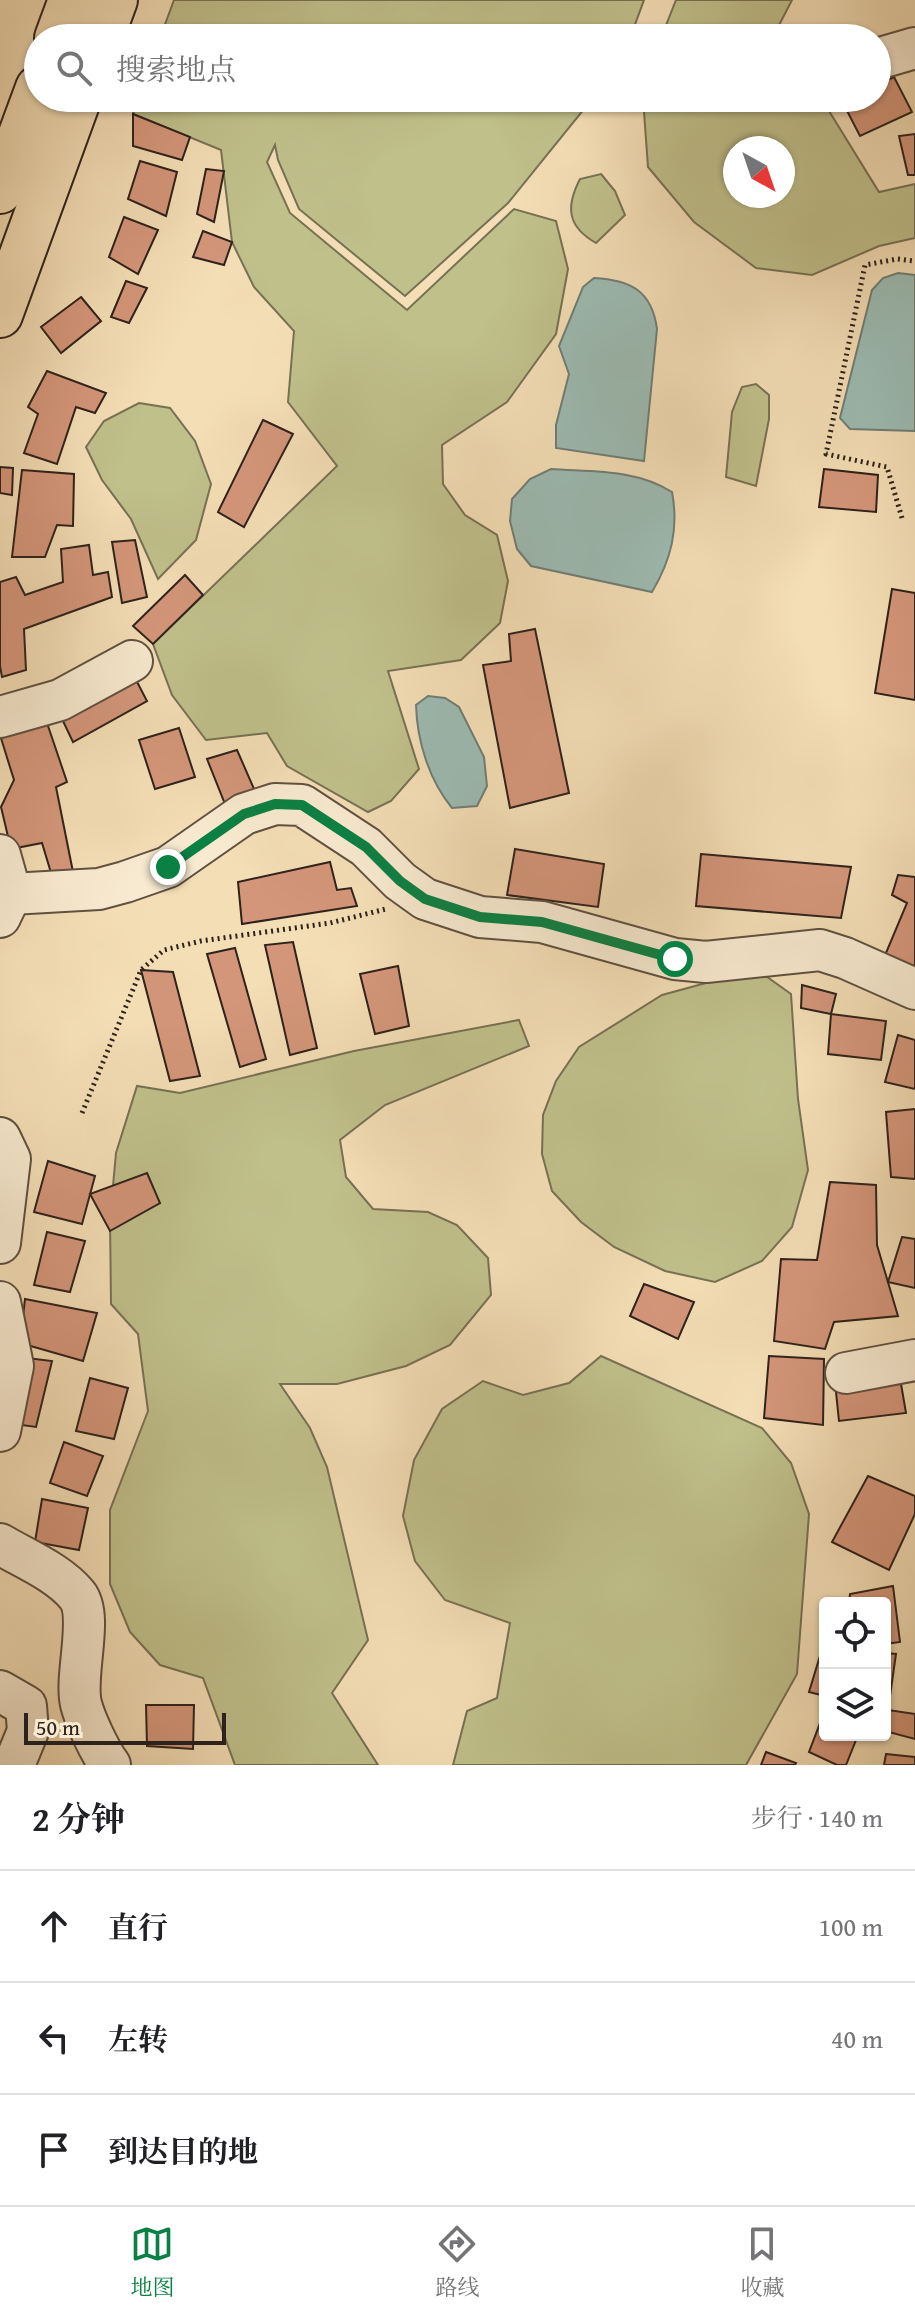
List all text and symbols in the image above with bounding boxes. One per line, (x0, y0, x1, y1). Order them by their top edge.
search box (24, 24, 891, 112)
icon: search (52, 46, 96, 90)
text: 搜索地点 (116, 47, 236, 91)
north arrow (723, 136, 795, 208)
route end (150, 849, 186, 885)
route start (657, 941, 693, 977)
map controls (819, 1597, 891, 1741)
button: locate (819, 1597, 891, 1669)
button: layers (819, 1669, 891, 1741)
scale bar (24, 1709, 226, 1745)
text: 50 m (36, 1711, 80, 1743)
text: 2 分钟 (32, 1794, 125, 1843)
text: 步行 · 140 m (751, 1798, 883, 1837)
icon: ahead (32, 1904, 76, 1948)
text: 直行 (108, 1905, 168, 1949)
text: 100 m (818, 1907, 883, 1946)
icon: left (32, 2016, 76, 2060)
text: 左转 (108, 2017, 168, 2061)
text: 40 m (831, 2019, 883, 2058)
icon: arrive (32, 2128, 76, 2172)
text: 到达目的地 (108, 2129, 258, 2173)
tab: 地图 (130, 2222, 175, 2303)
tab: 路线 (435, 2222, 480, 2303)
tab: 收藏 (740, 2222, 785, 2303)

